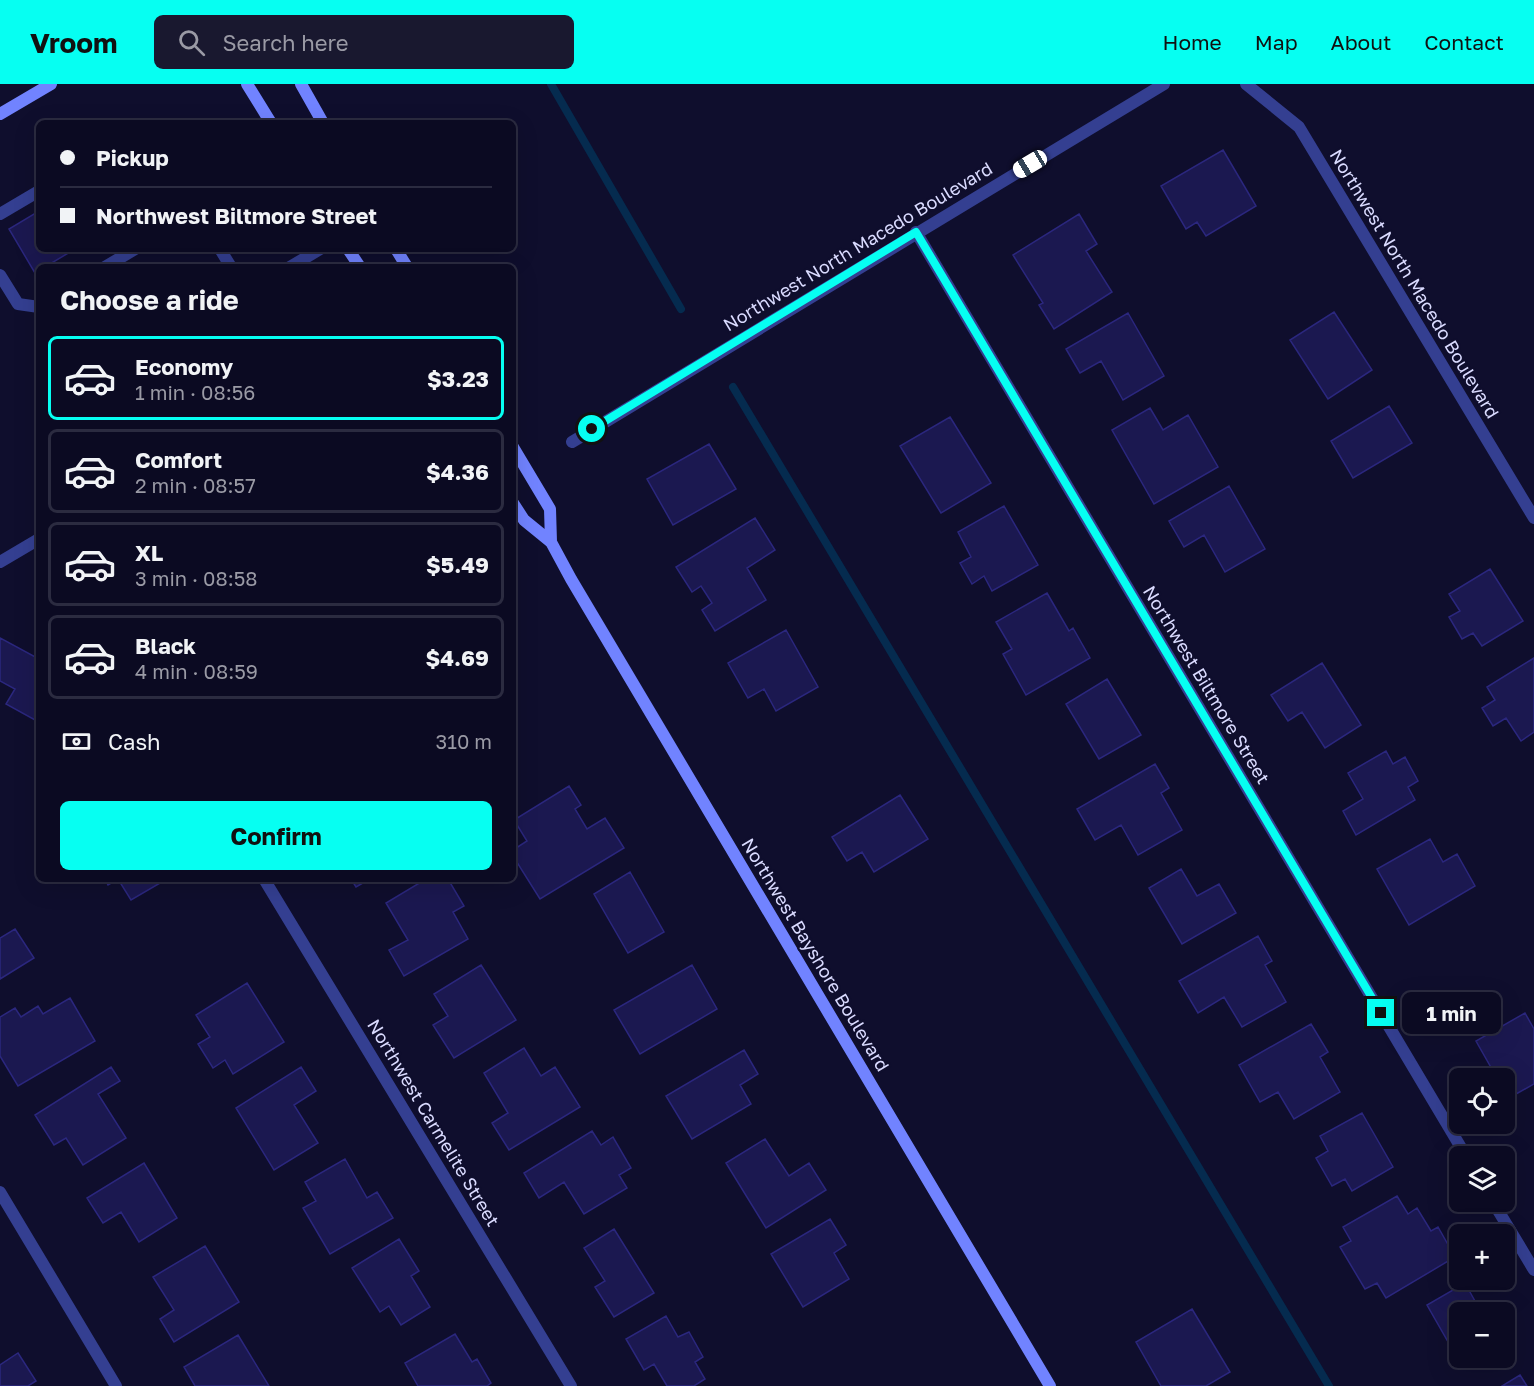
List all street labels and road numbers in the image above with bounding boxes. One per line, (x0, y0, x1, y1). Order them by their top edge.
street label: Northwest North Macedo Boulevard (1326, 145, 1504, 422)
street label: Northwest North Macedo Boulevard (719, 157, 996, 335)
street label: Northwest Biltmore Street (1139, 581, 1275, 788)
street label: Northwest Bayshore Boulevard (737, 834, 894, 1075)
street label: Northwest Carmelite Street (363, 1015, 505, 1230)

